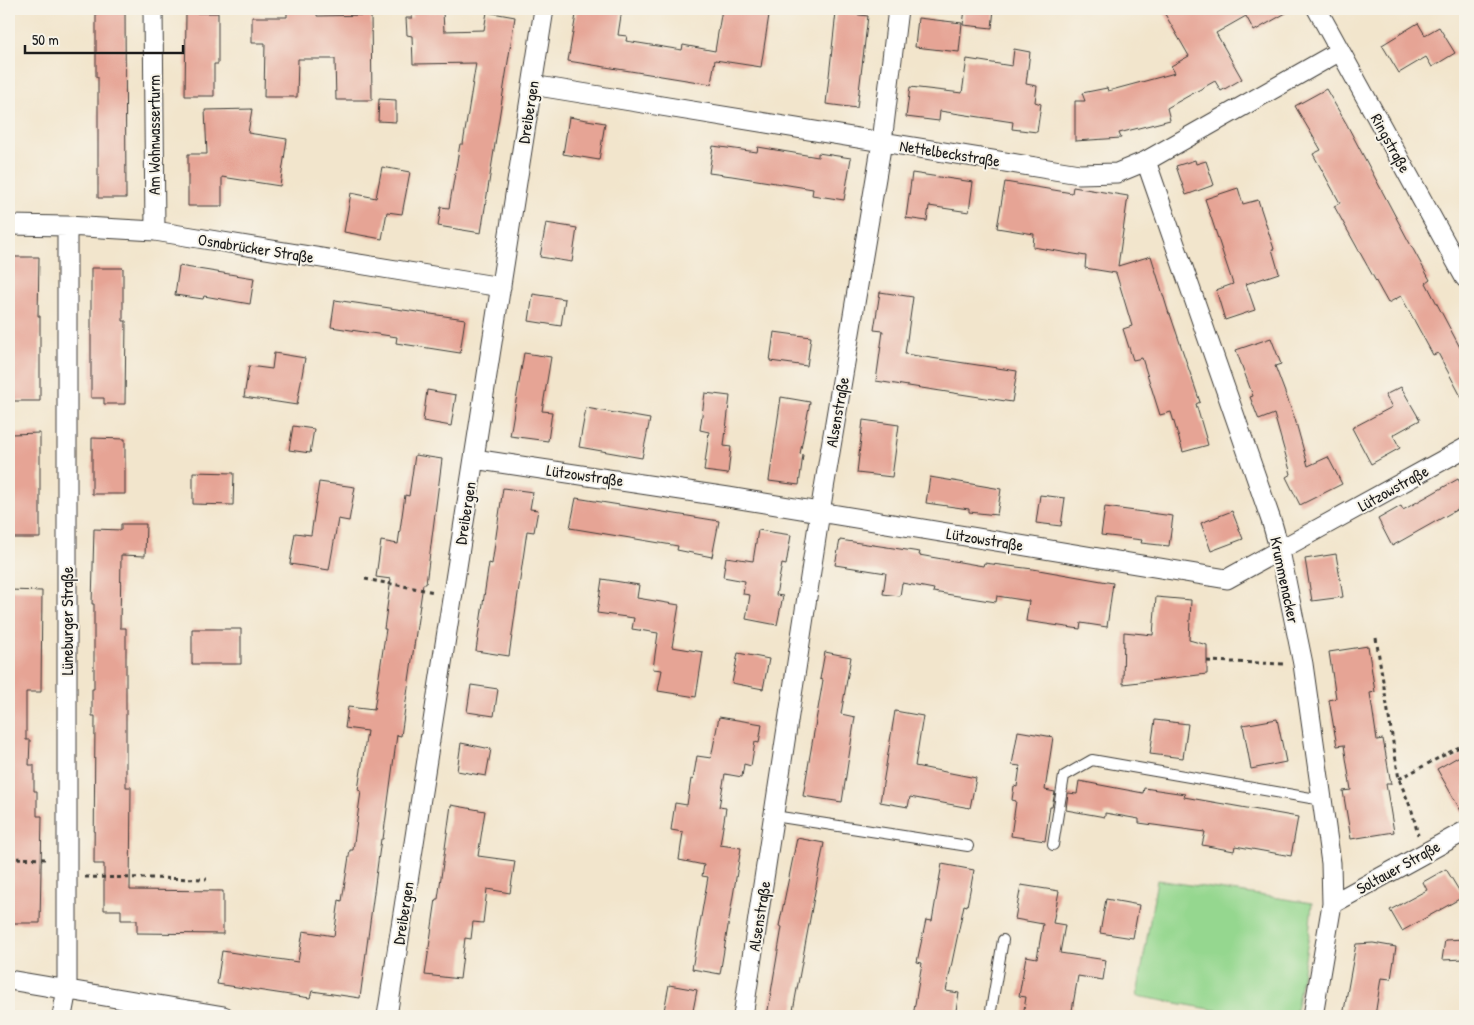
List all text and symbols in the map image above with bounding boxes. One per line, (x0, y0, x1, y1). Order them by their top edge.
scale bar (25, 22, 182, 54)
text: 50 m (32, 29, 59, 50)
street label: Am Wohnwasserturm (143, 75, 165, 195)
street label: Dreibergen (512, 79, 544, 145)
street label: Ringstraße (1366, 110, 1416, 177)
street label: Nettelbeckstraße (898, 134, 1002, 172)
street label: Osnabrücker Straße (197, 228, 316, 268)
street label: Alsenstraße (820, 375, 854, 449)
street label: Lützowstraße (545, 459, 626, 491)
street label: Lützowstraße (1354, 459, 1433, 516)
street label: Dreibergen (449, 480, 481, 546)
street label: Lützowstraße (945, 522, 1026, 556)
street label: Krummenacker (1265, 535, 1305, 625)
street label: Lüneburger Straße (56, 566, 78, 675)
street label: Soltauer Straße (1352, 835, 1444, 899)
street label: Alsenstraße (743, 879, 775, 953)
street label: Dreibergen (387, 880, 419, 946)

